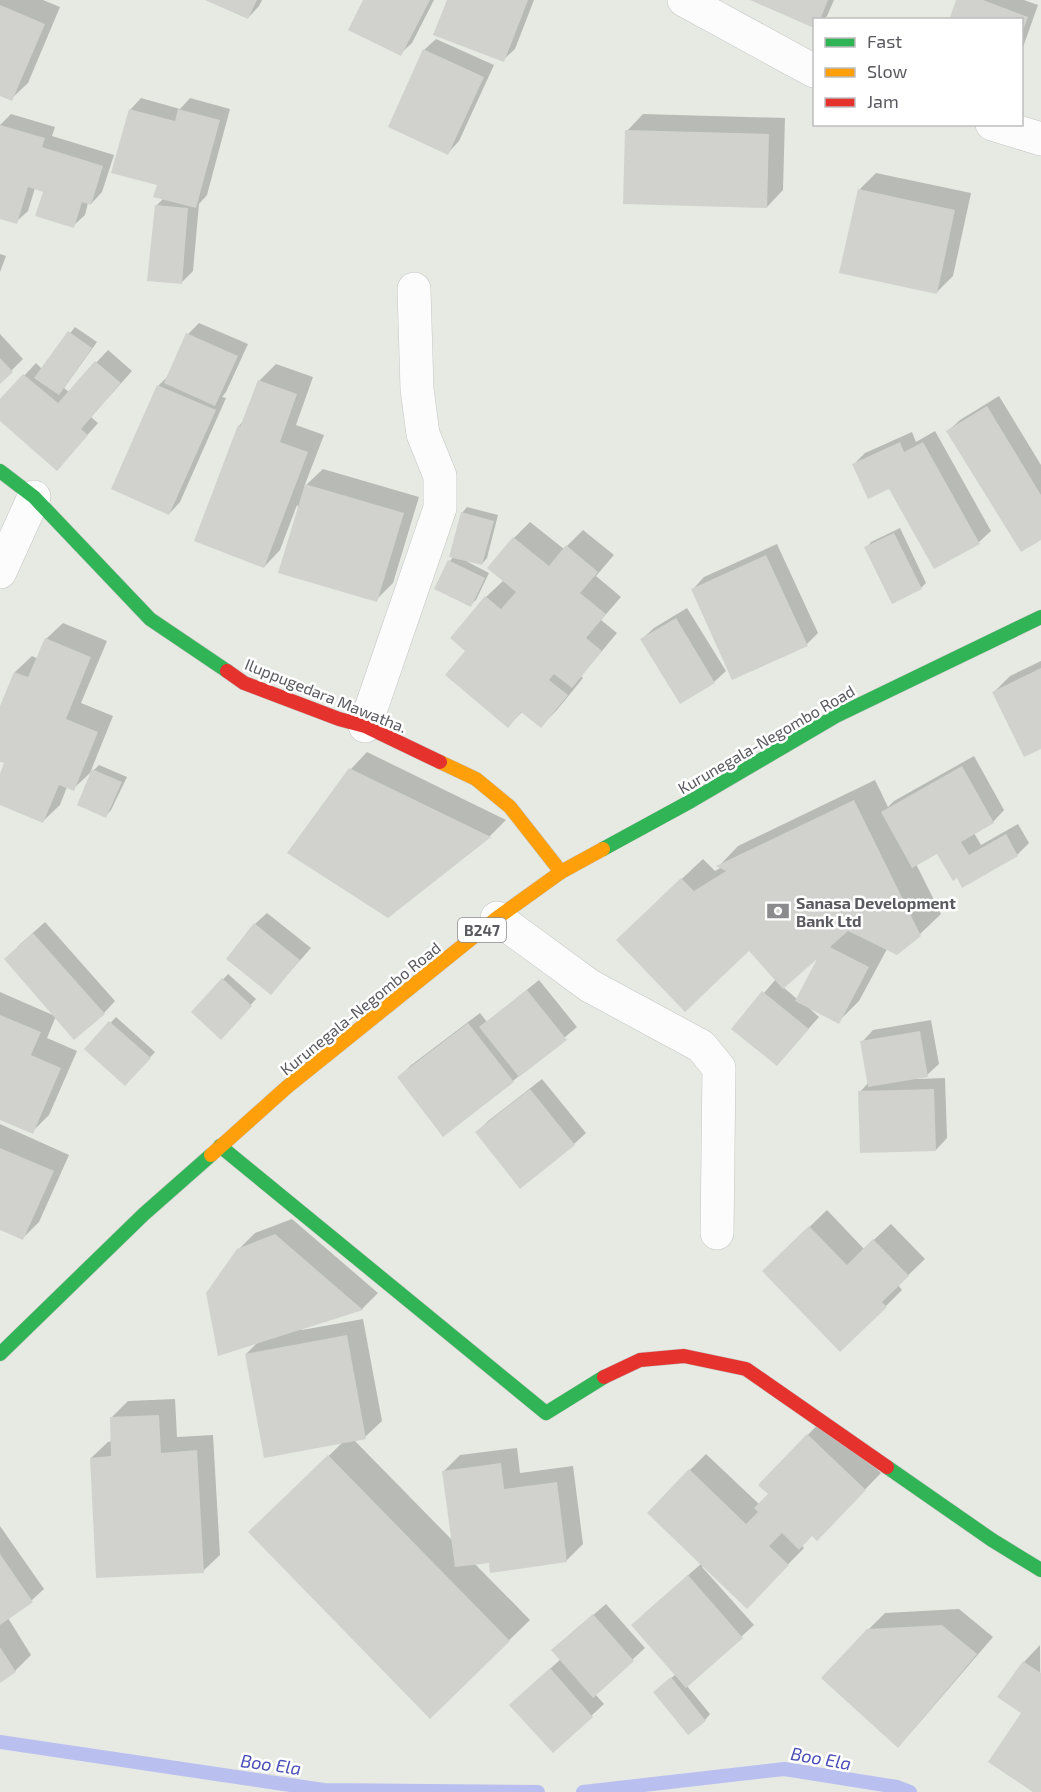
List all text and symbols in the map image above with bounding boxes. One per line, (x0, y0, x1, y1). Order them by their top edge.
legend (813, 18, 1023, 126)
text: Fast (867, 30, 902, 52)
text: Slow (867, 60, 908, 82)
text: Jam (867, 90, 899, 112)
street label: Iluppugedara Mawatha. (242, 654, 410, 736)
street label: Kurunegala-Negombo Road (674, 681, 858, 797)
place label: Sanasa Development Bank Ltd (796, 893, 956, 930)
bank icon: Sanasa Development Bank Ltd (765, 898, 791, 924)
road number: B247 (458, 918, 506, 942)
street label: Kurunegala-Negombo Road (276, 937, 444, 1079)
water label: Boo Ela (789, 1742, 853, 1774)
water label: Boo Ela (239, 1749, 303, 1779)

